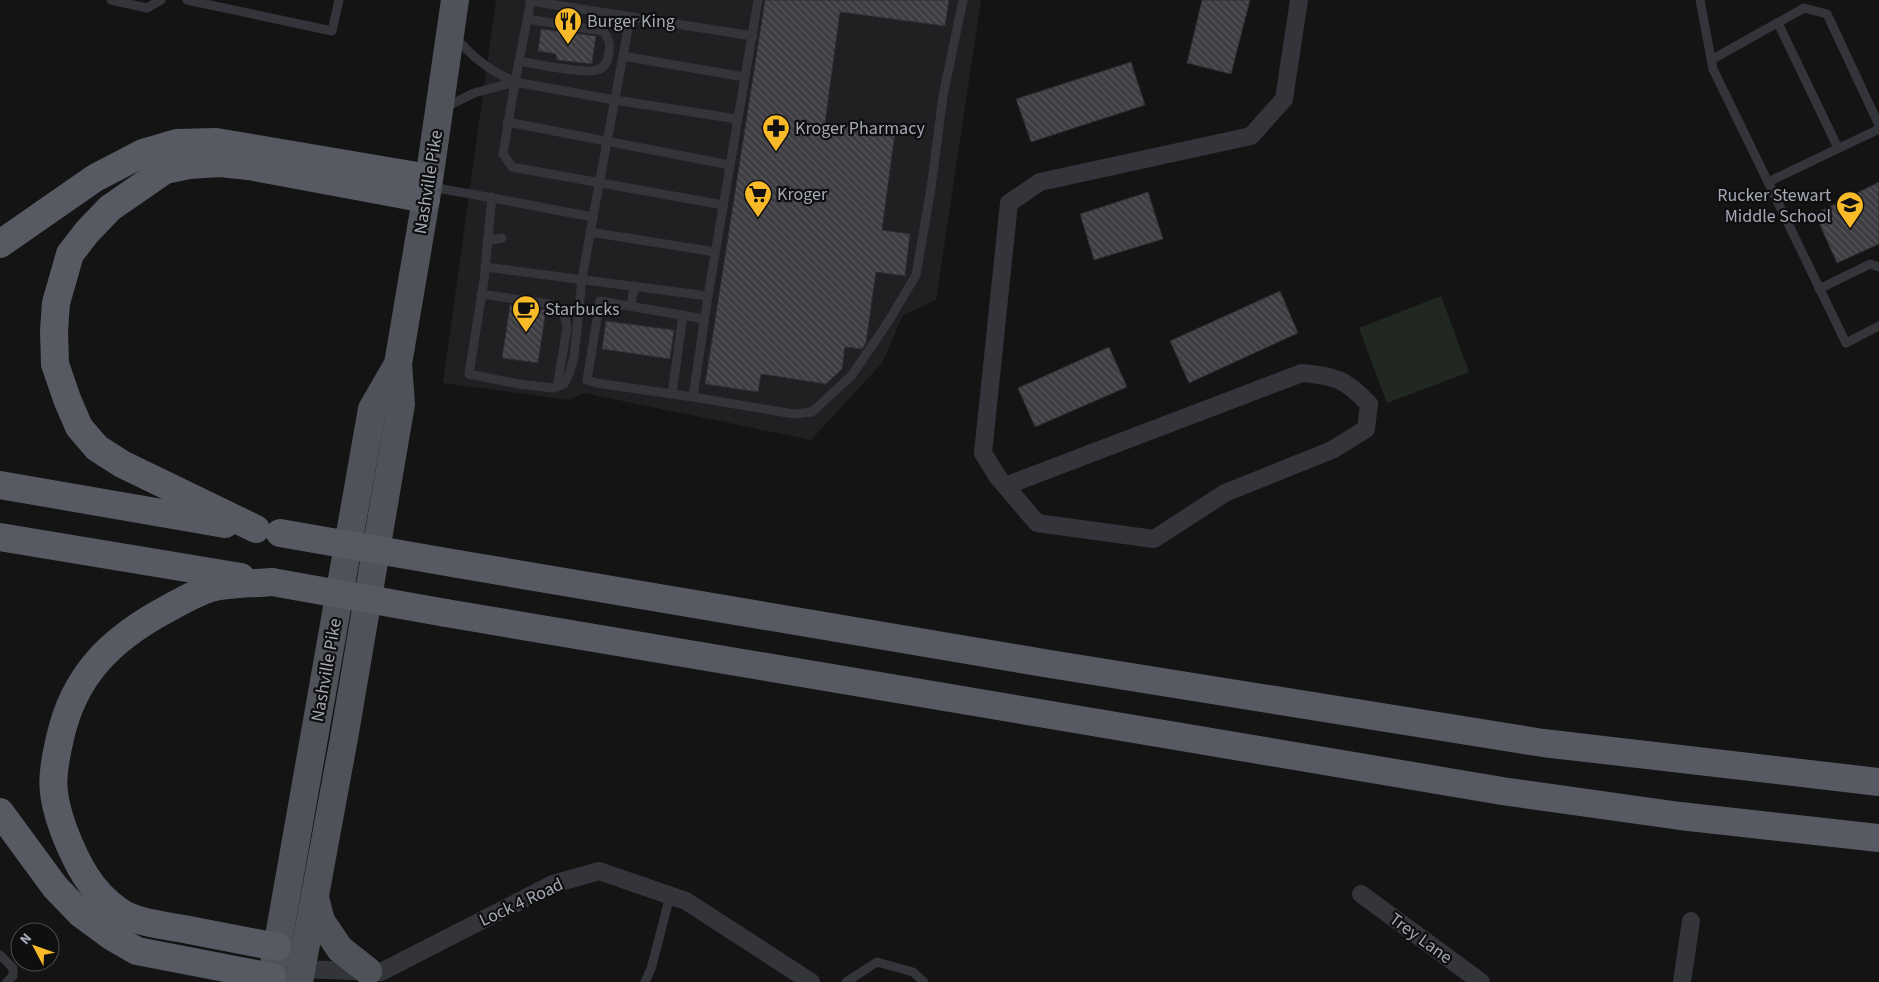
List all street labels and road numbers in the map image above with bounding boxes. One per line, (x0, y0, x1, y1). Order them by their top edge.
street label: Nashville Pike (408, 128, 449, 236)
street label: Nashville Pike (305, 616, 348, 724)
street label: Lock 4 Road (475, 872, 567, 933)
street label: Trey Lane (1384, 907, 1457, 970)

